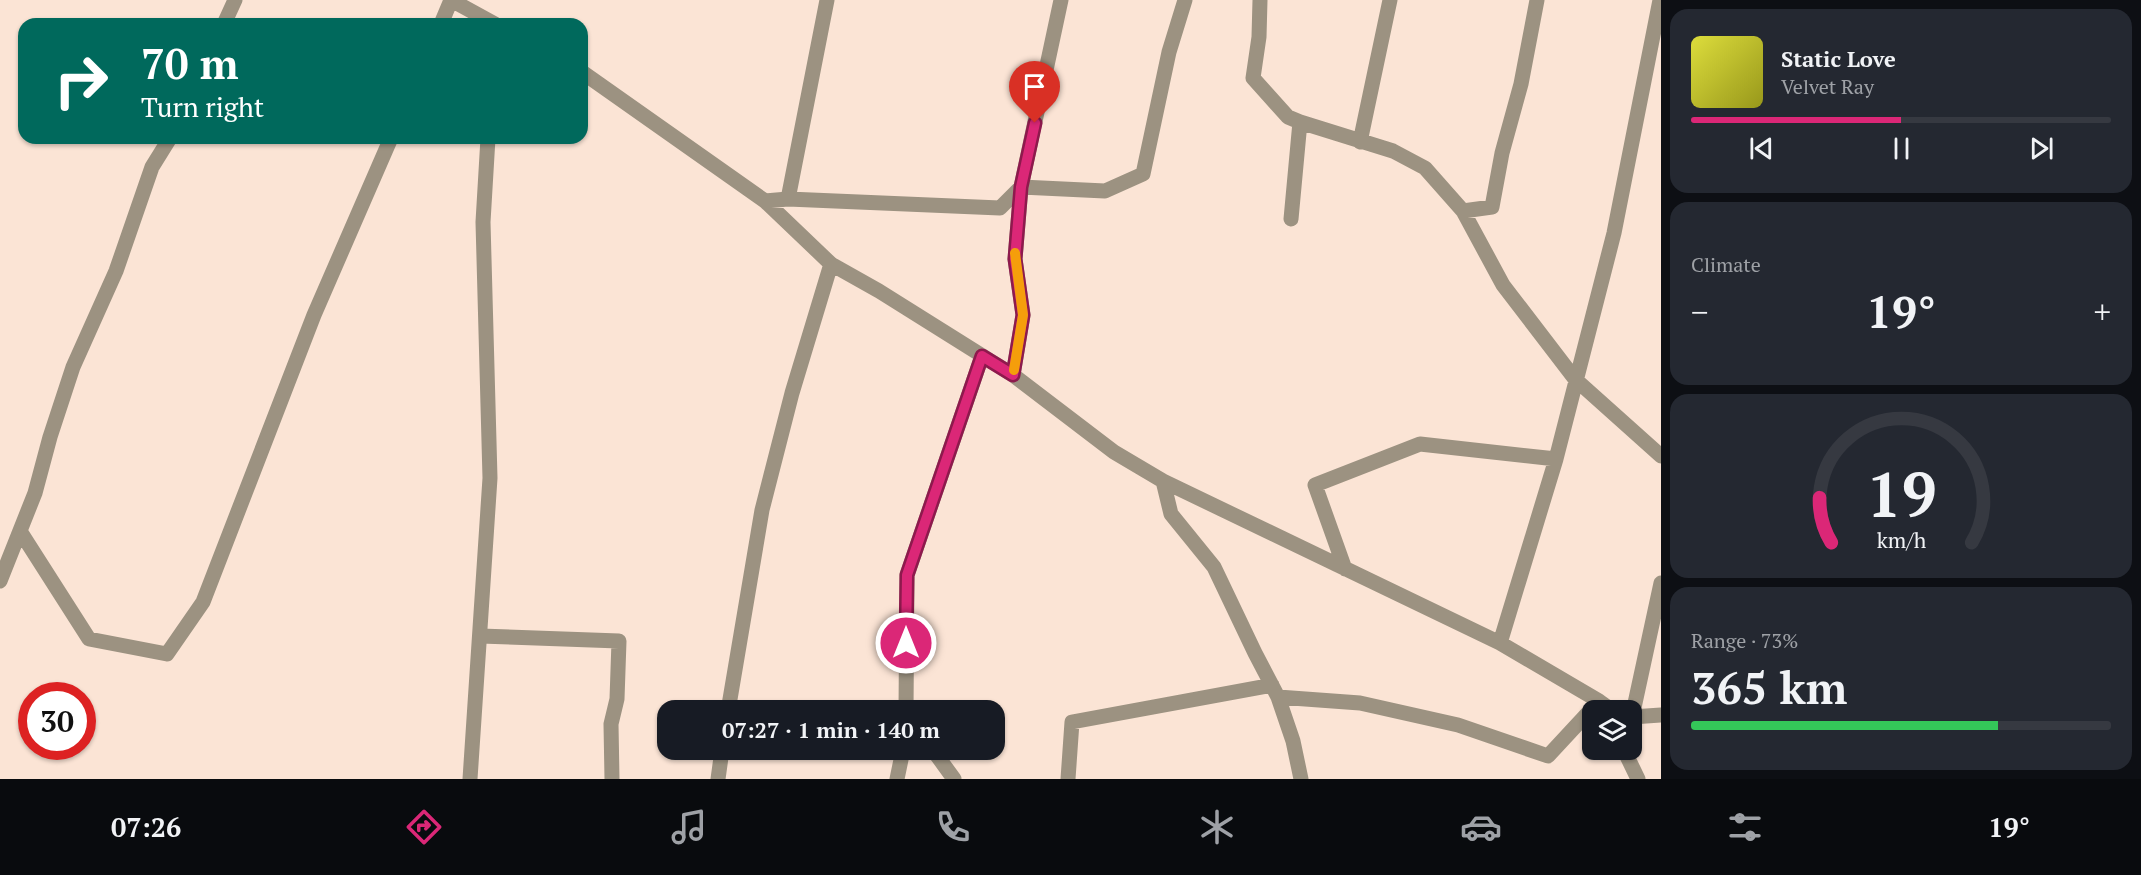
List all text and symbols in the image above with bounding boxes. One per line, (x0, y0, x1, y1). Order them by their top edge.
text: 70 m (141, 35, 239, 91)
icon: right (42, 42, 120, 120)
text: Static Love (1781, 44, 1896, 73)
pin (1009, 61, 1060, 123)
icon: arrive (1018, 70, 1051, 103)
text: Velvet Ray (1781, 73, 1874, 100)
text: Turn right (141, 89, 264, 125)
icon: previous (1745, 132, 1778, 165)
icon: pause (1885, 132, 1918, 165)
icon: next (2025, 132, 2058, 165)
text: Climate (1691, 251, 1761, 278)
text: 19° (1866, 281, 1936, 341)
text: − (1691, 290, 1709, 333)
text: + (2093, 290, 2111, 333)
text: 19 (1866, 452, 1936, 535)
text: km/h (1876, 526, 1926, 554)
position arrow (874, 611, 938, 675)
text: Range · 73% (1691, 627, 1798, 654)
text: 365 km (1691, 657, 1847, 717)
speed limit sign: 30 (18, 682, 96, 760)
map controls (1582, 700, 1642, 760)
button: layers (1582, 700, 1642, 760)
text: 07:27 · 1 min · 140 m (722, 715, 940, 744)
icon: directions (403, 806, 445, 848)
icon: music (668, 806, 710, 848)
icon: phone (932, 806, 974, 848)
icon: climate (1196, 806, 1238, 848)
icon: car (1460, 806, 1502, 848)
icon: filters (1724, 806, 1766, 848)
text: 07:26 (111, 809, 181, 845)
text: 19° (1988, 809, 2030, 845)

